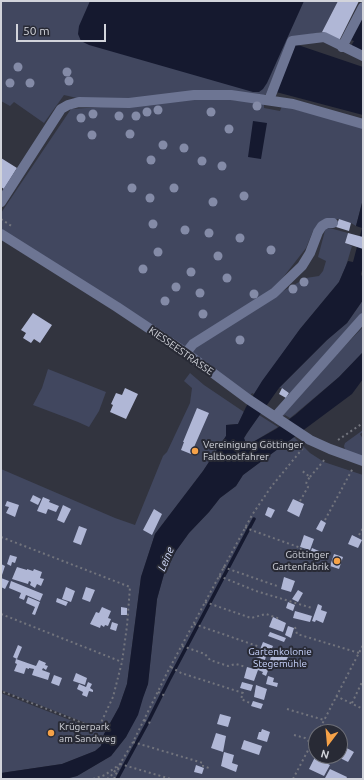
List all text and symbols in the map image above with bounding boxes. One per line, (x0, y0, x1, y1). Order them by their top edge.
scale bar (18, 16, 108, 42)
text: 50 m (23, 24, 50, 37)
street label: KIESSEESTRASSE (146, 324, 216, 378)
place label: Vereinigung Göttinger Faltbootfahrer (203, 439, 303, 462)
marker: Vereinigung Göttinger Faltbootfahrer (190, 446, 200, 456)
water label: Leine (155, 545, 177, 573)
place label: Göttinger Gartenfabrik (272, 549, 329, 572)
marker: Göttinger Gartenfabrik (332, 556, 342, 566)
park label: Gartenkolonie Stegemühle (248, 646, 312, 670)
place label: Krügerpark am Sandweg (59, 721, 116, 744)
north arrow (308, 724, 348, 764)
marker: Krügerpark am Sandweg (46, 728, 56, 738)
text: N (319, 748, 331, 761)

